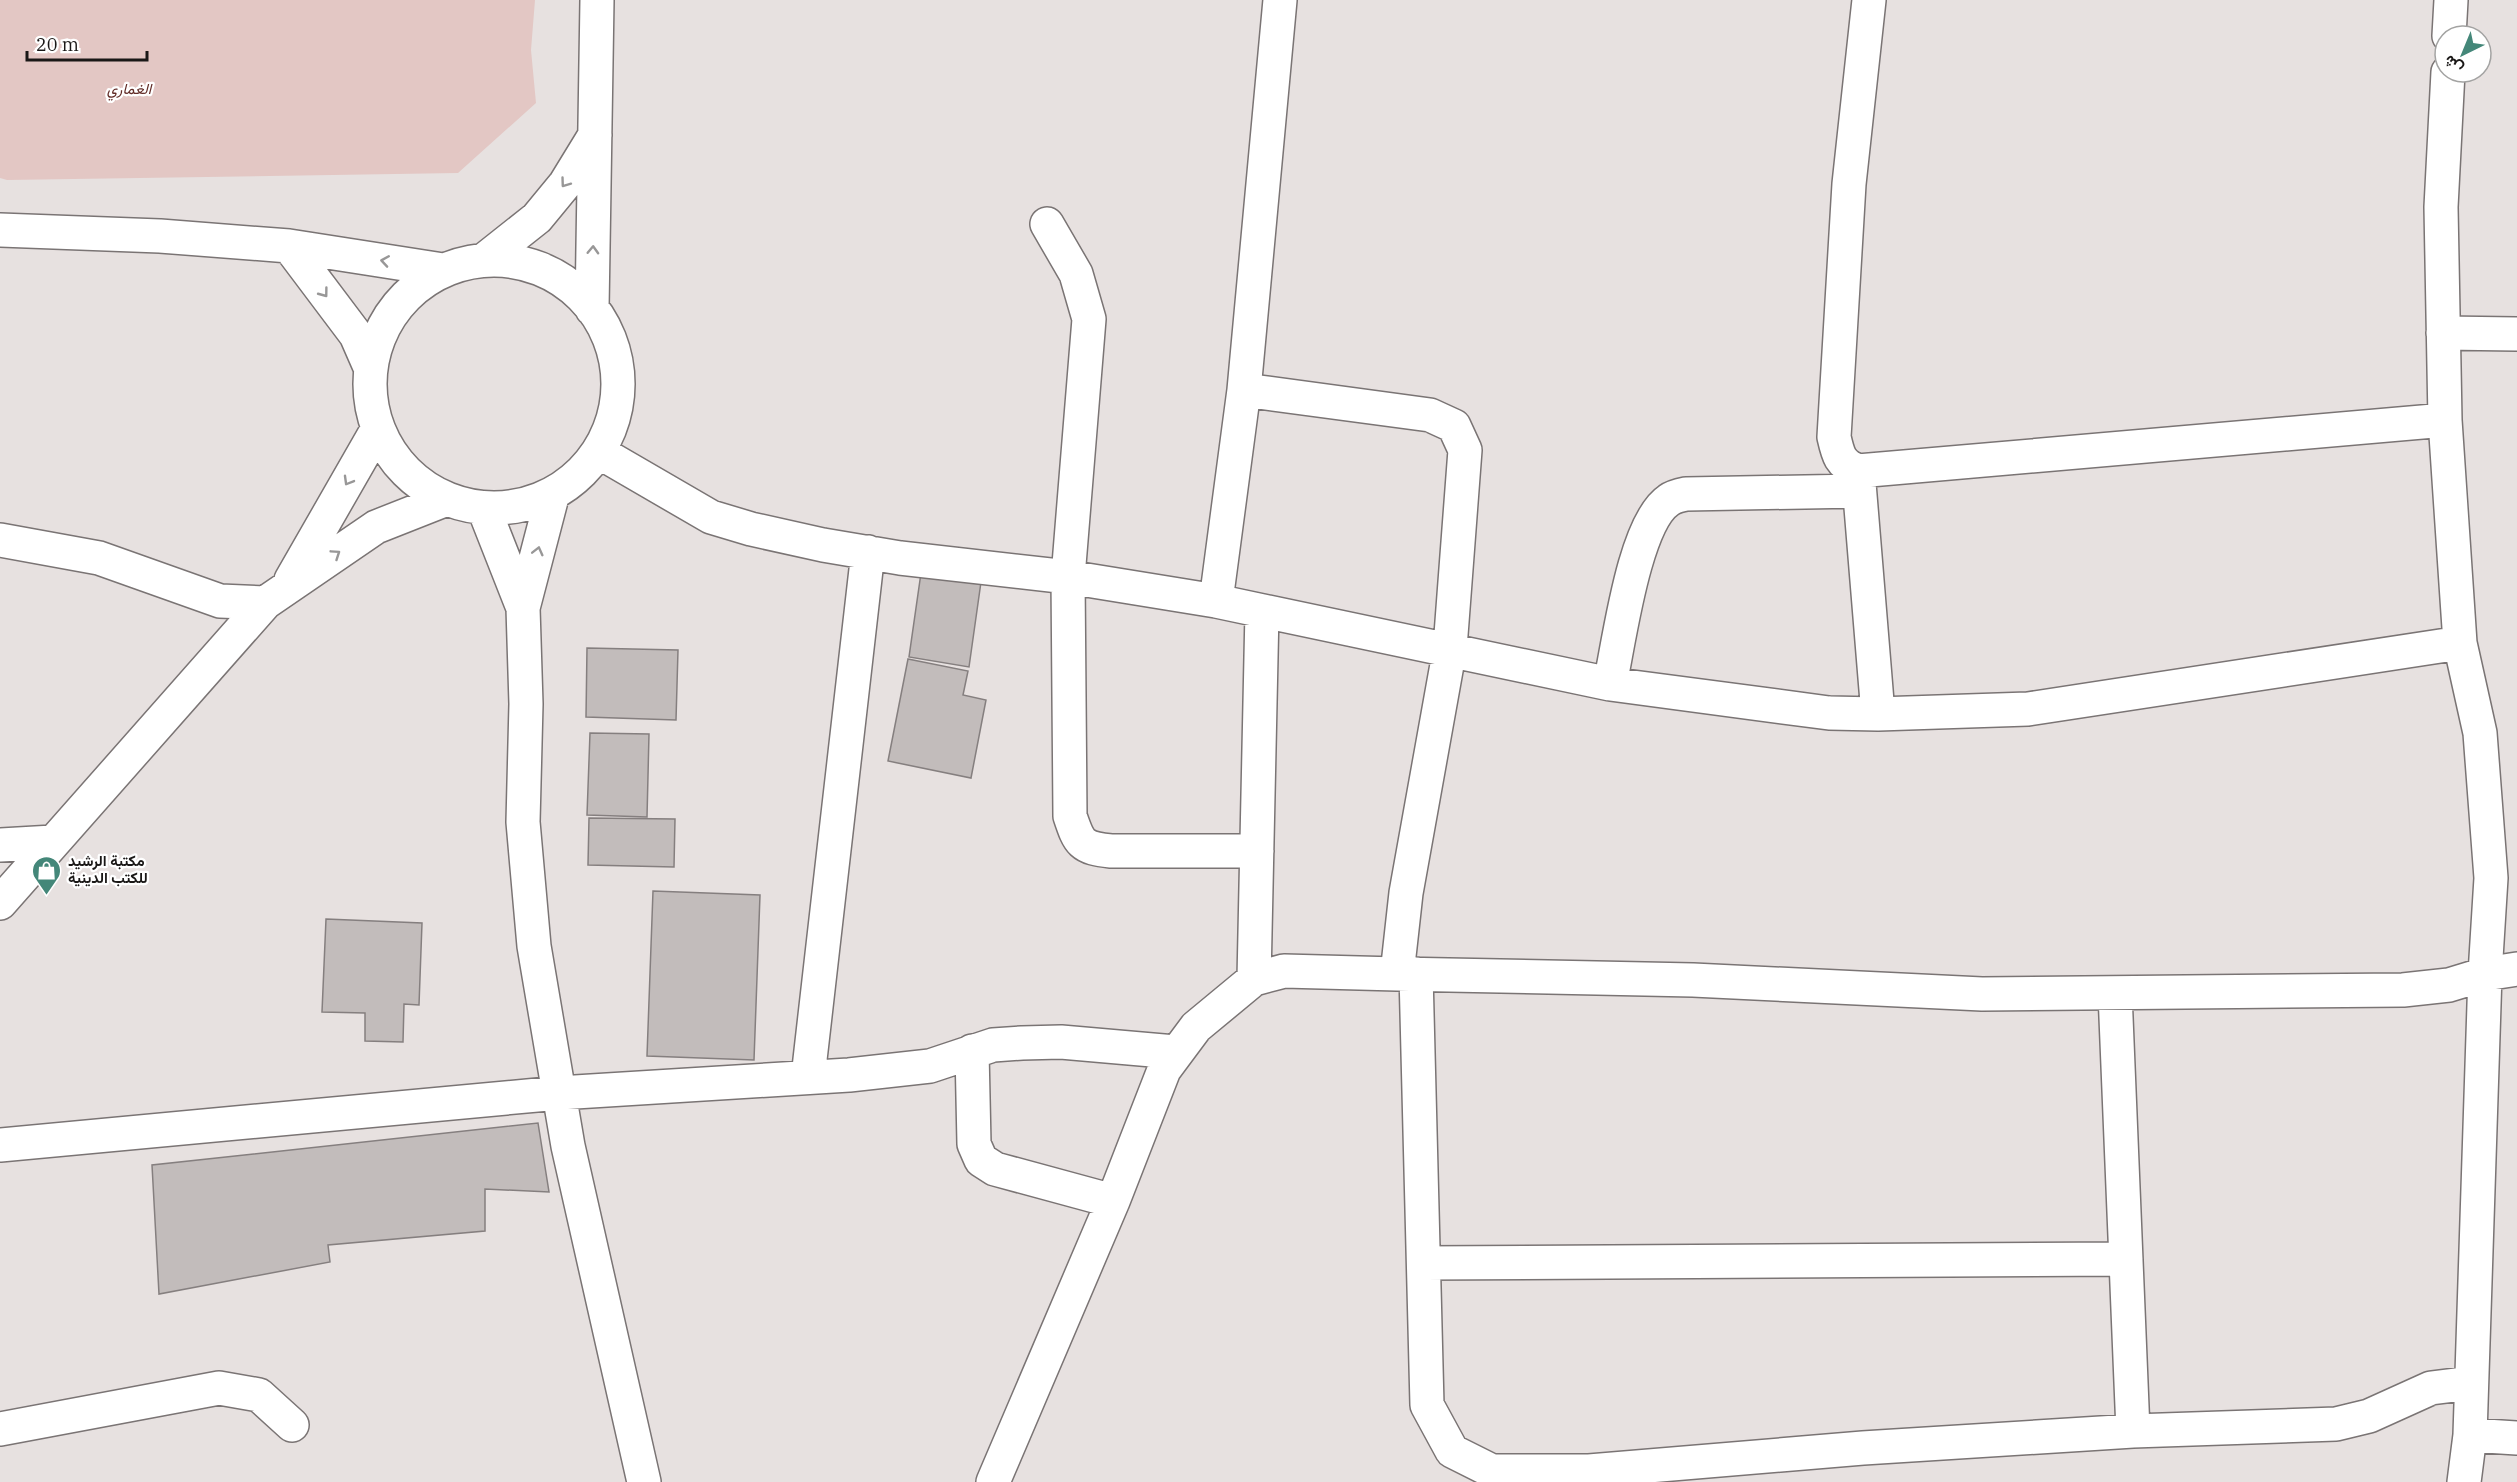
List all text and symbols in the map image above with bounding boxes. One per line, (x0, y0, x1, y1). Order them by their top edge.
scale bar (27, 24, 147, 62)
north arrow (2433, 24, 2493, 84)
text: 20 m (36, 33, 79, 56)
text: ش (2439, 51, 2467, 79)
park label: الغماري (107, 79, 153, 101)
one-way arrow (561, 177, 572, 188)
one-way arrow (587, 246, 599, 255)
one-way arrow (380, 256, 389, 268)
one-way arrow (317, 287, 328, 298)
one-way arrow (344, 475, 355, 485)
one-way arrow (530, 546, 543, 556)
one-way arrow (329, 550, 340, 561)
place label: مكتبة الرشيد للكتب الدينية (68, 851, 148, 887)
shop icon: مكتبة الرشيد للكتب الدينية (31, 854, 63, 896)

